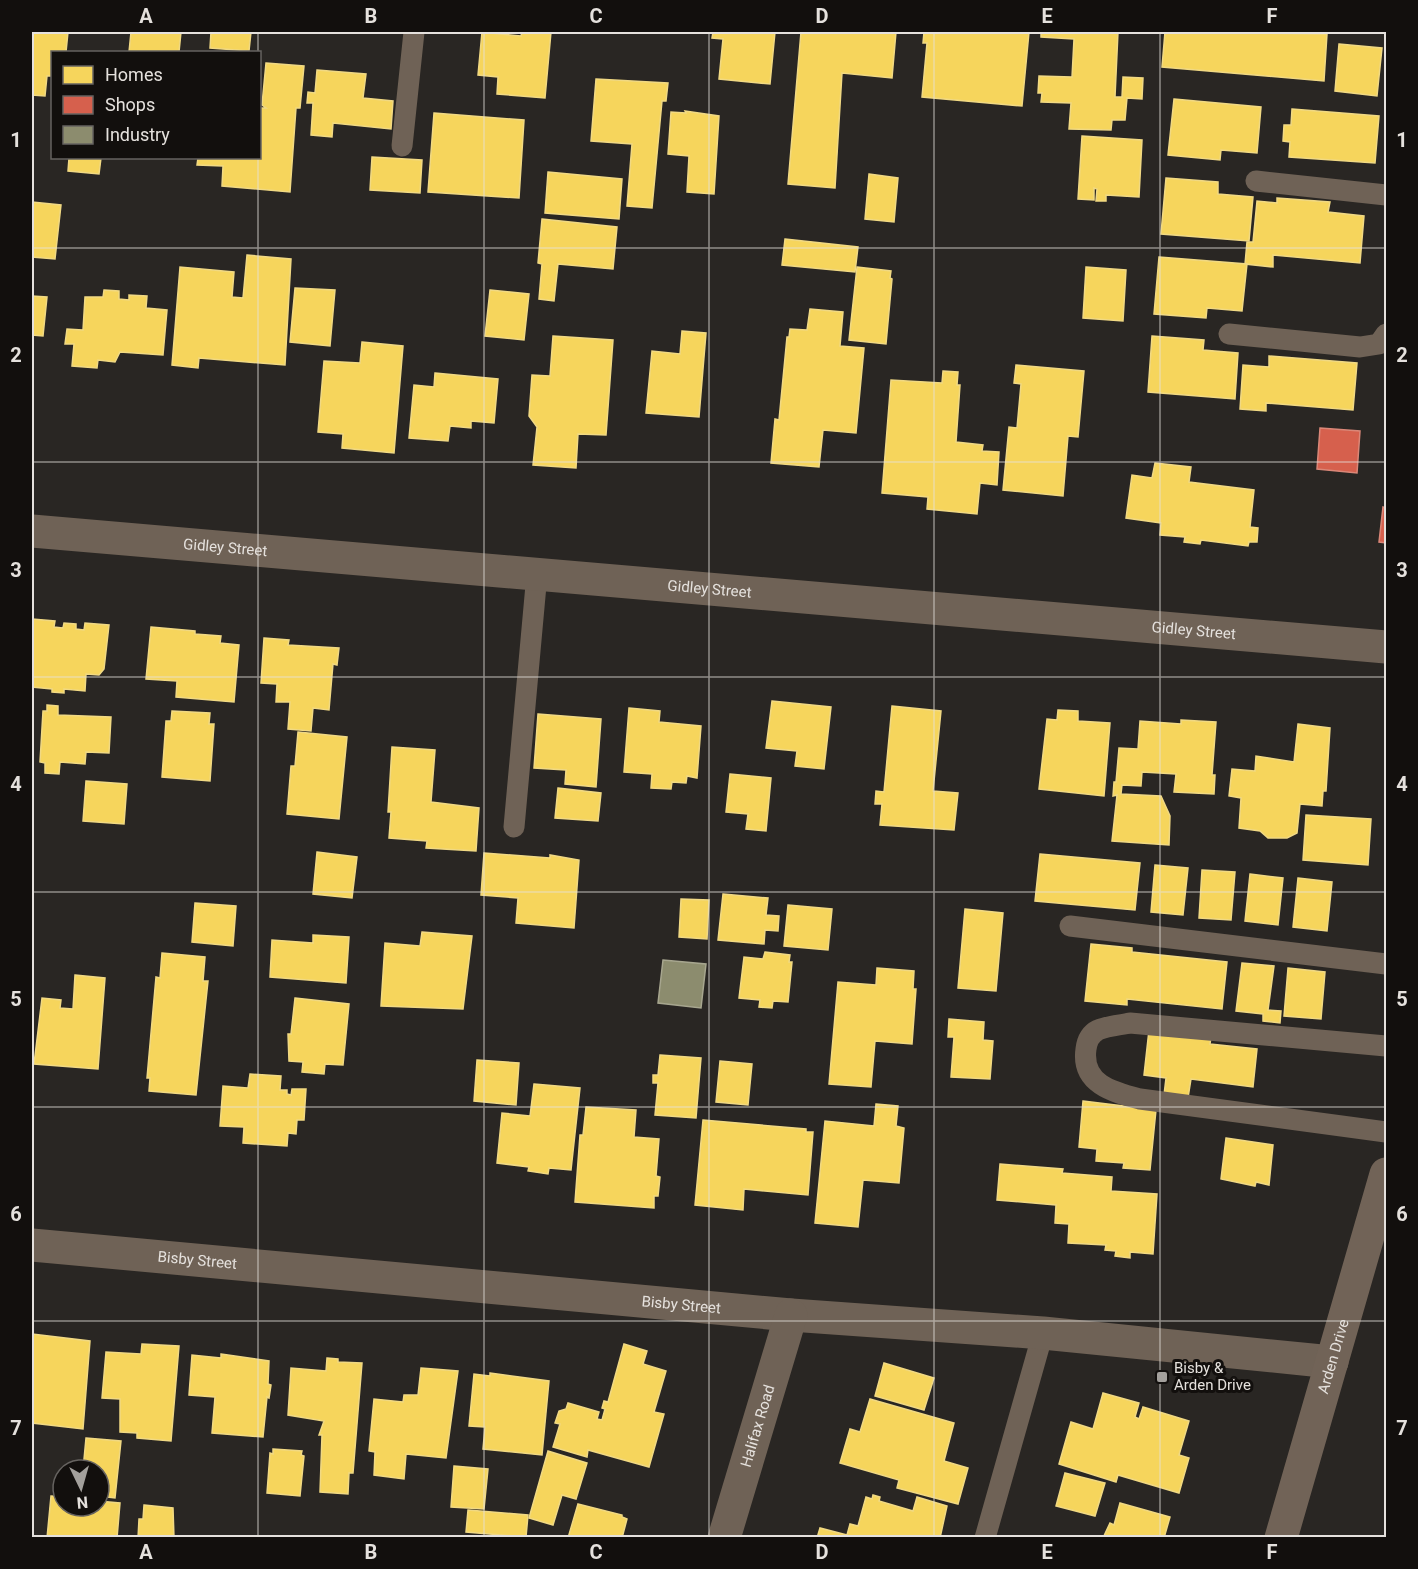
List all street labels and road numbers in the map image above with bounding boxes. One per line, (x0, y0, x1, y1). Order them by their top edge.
street label: Gidley Street (183, 535, 268, 560)
street label: Gidley Street (667, 576, 752, 602)
street label: Gidley Street (1151, 618, 1237, 643)
street label: Bisby Street (157, 1248, 238, 1273)
street label: Bisby Street (641, 1292, 722, 1318)
street label: Arden Drive (1314, 1317, 1353, 1396)
street label: Halifax Road (737, 1383, 779, 1469)

